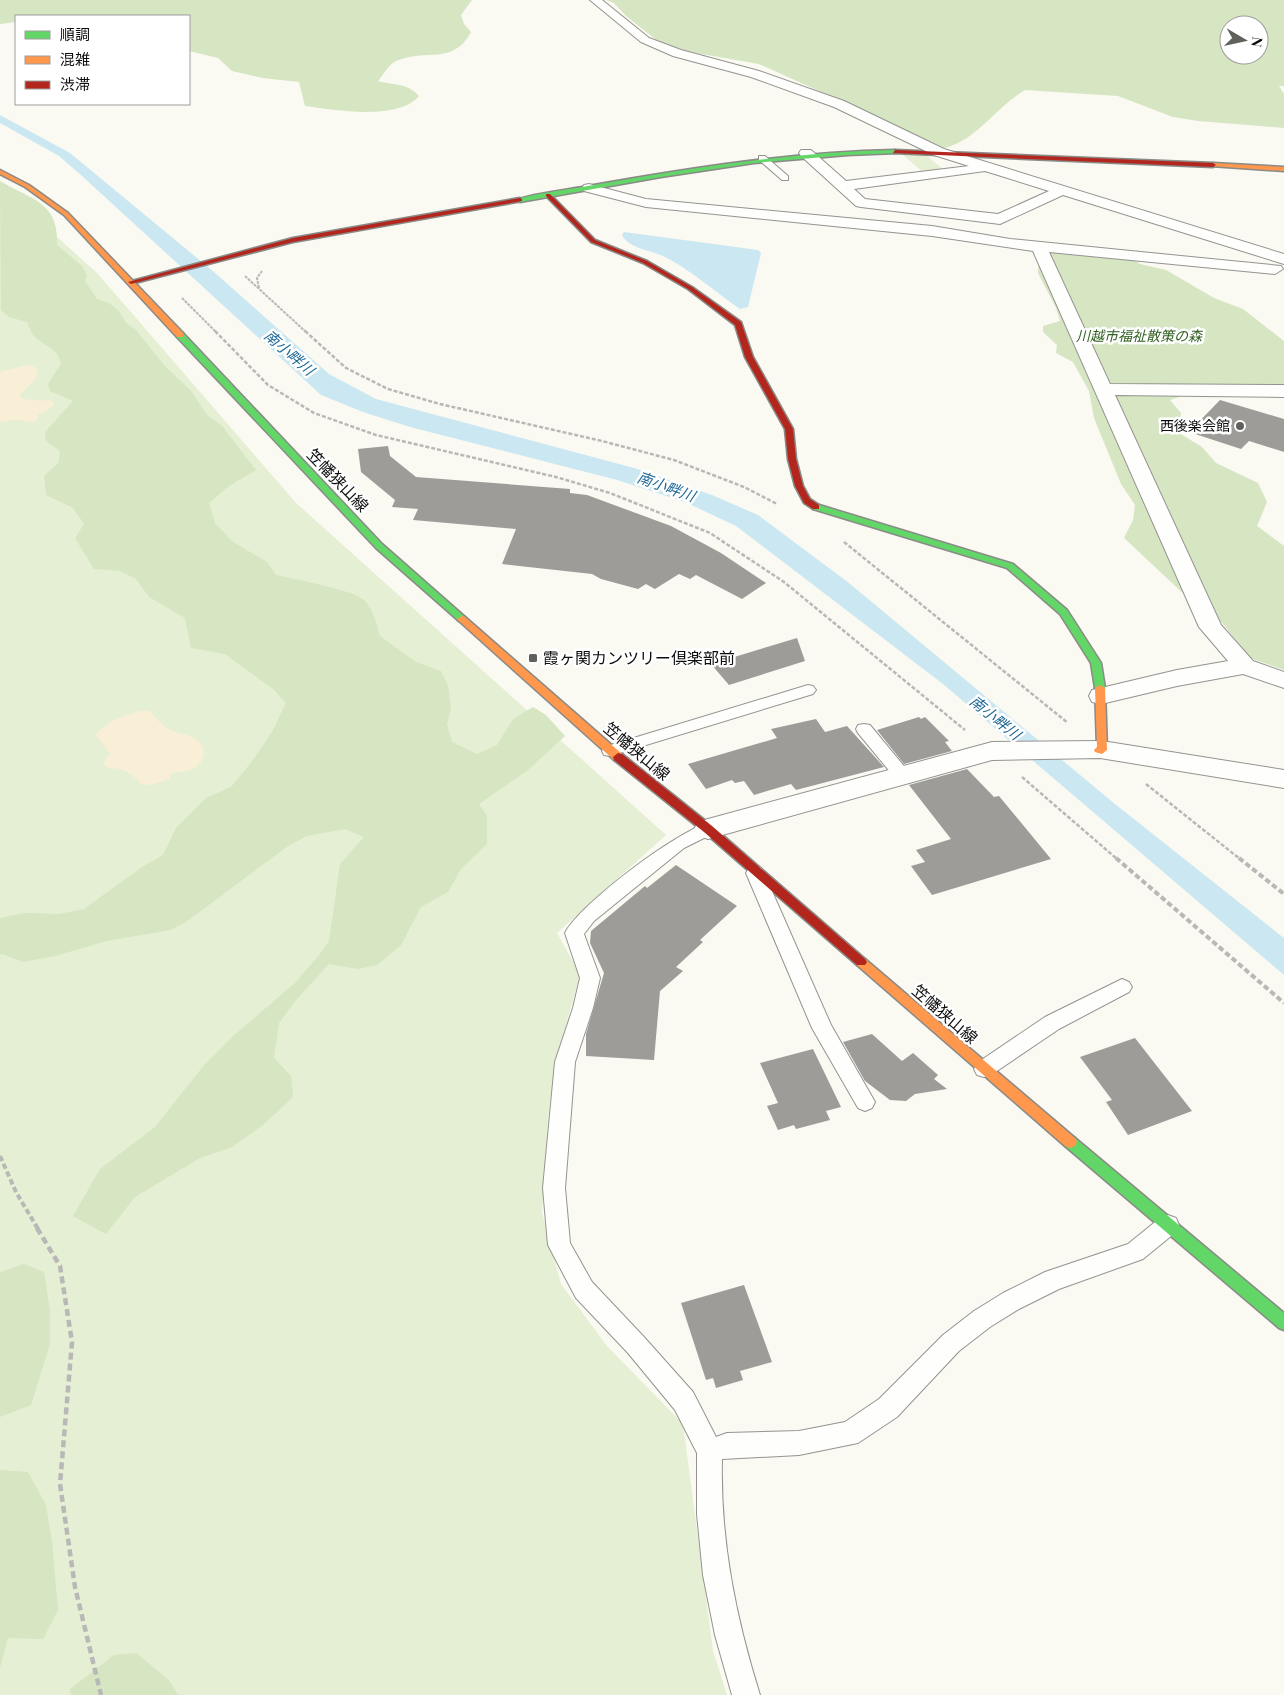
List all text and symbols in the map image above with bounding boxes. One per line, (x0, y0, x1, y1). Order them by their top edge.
legend (15, 15, 190, 105)
north arrow (1219, 15, 1269, 65)
text: 順調 (60, 24, 90, 44)
text: N (1247, 36, 1268, 49)
text: 混雑 (60, 49, 90, 69)
text: 渋滞 (60, 74, 90, 94)
water label: 南小畔川 (260, 325, 320, 381)
park label: 川越市福祉散策の森 (1076, 326, 1204, 345)
place label: 西後楽会館 (1160, 416, 1230, 435)
marker: 西後楽会館 (1234, 420, 1246, 432)
street label: 笠幡狭山線 (303, 444, 374, 516)
water label: 南小畔川 (635, 466, 700, 506)
place label: 霞ヶ関カンツリー倶楽部前 (543, 647, 735, 668)
marker: 霞ヶ関カンツリー倶楽部前 (527, 652, 539, 664)
water label: 南小畔川 (966, 691, 1027, 745)
street label: 笠幡狭山線 (600, 717, 675, 784)
street label: 笠幡狭山線 (908, 979, 982, 1048)

